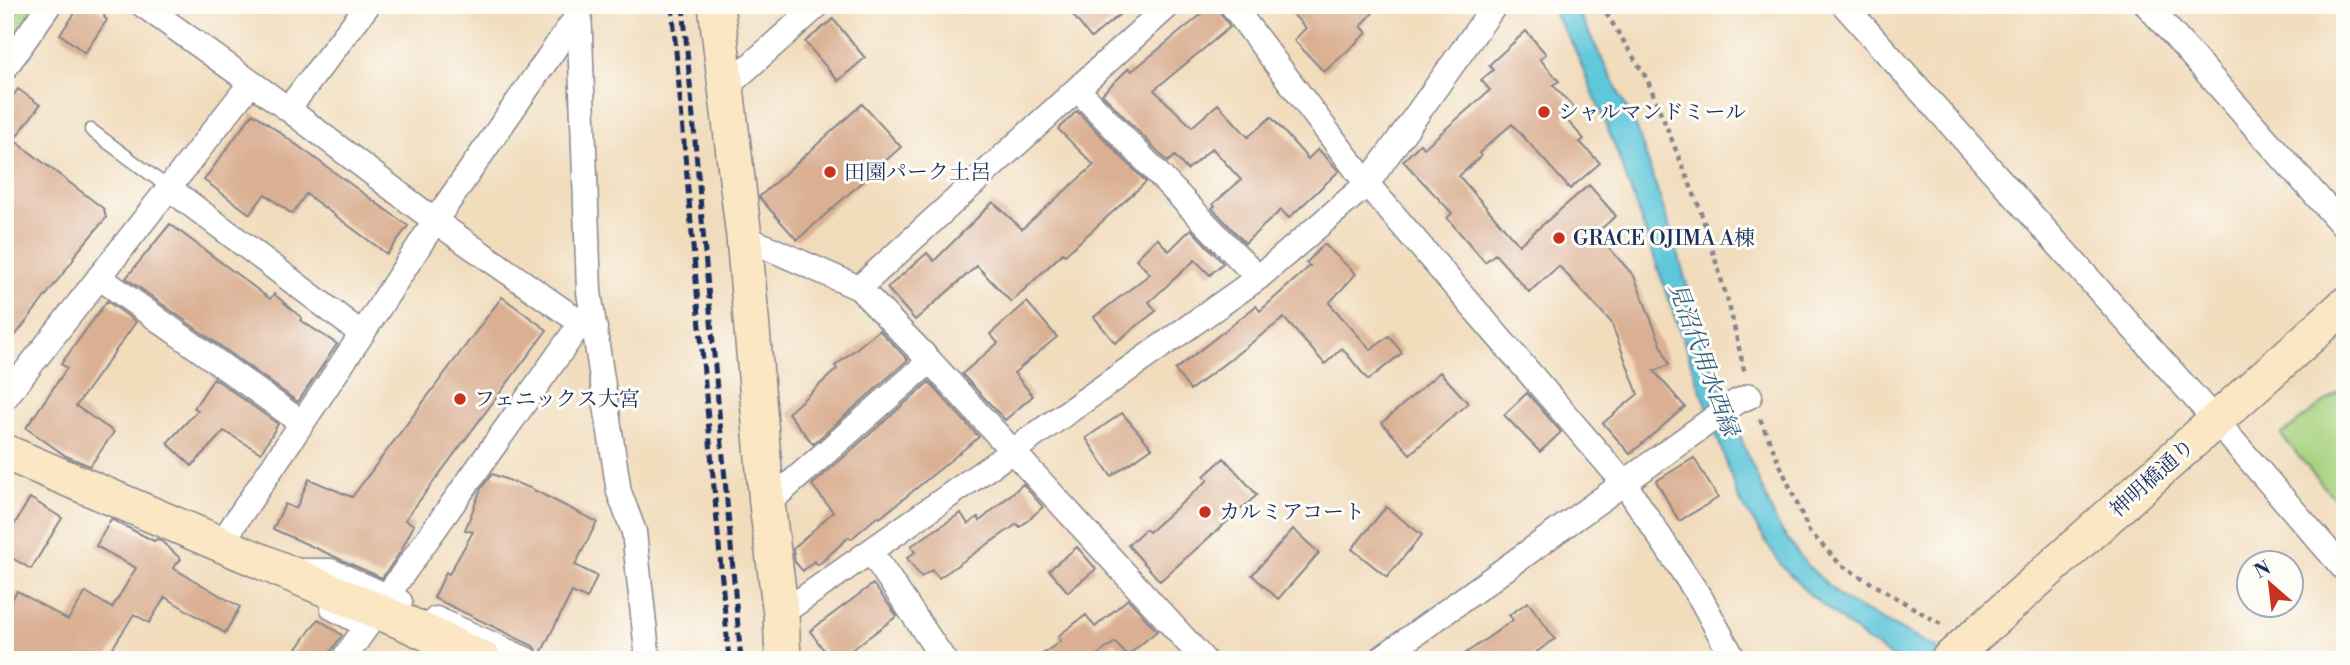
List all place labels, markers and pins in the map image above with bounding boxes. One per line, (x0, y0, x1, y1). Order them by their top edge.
place label: シャルマンドミール (1558, 100, 1746, 126)
marker: シャルマンドミール (1536, 104, 1552, 120)
place label: 田園パーク土呂 (844, 160, 991, 186)
marker: 田園パーク土呂 (822, 164, 838, 180)
place label: GRACE OJIMA A棟 (1573, 226, 1755, 252)
marker: GRACE OJIMA A棟 (1551, 230, 1567, 246)
place label: フェニックス大宮 (474, 387, 640, 413)
marker: フェニックス大宮 (452, 391, 468, 407)
place label: カルミアコート (1219, 500, 1365, 526)
marker: カルミアコート (1197, 504, 1213, 520)

